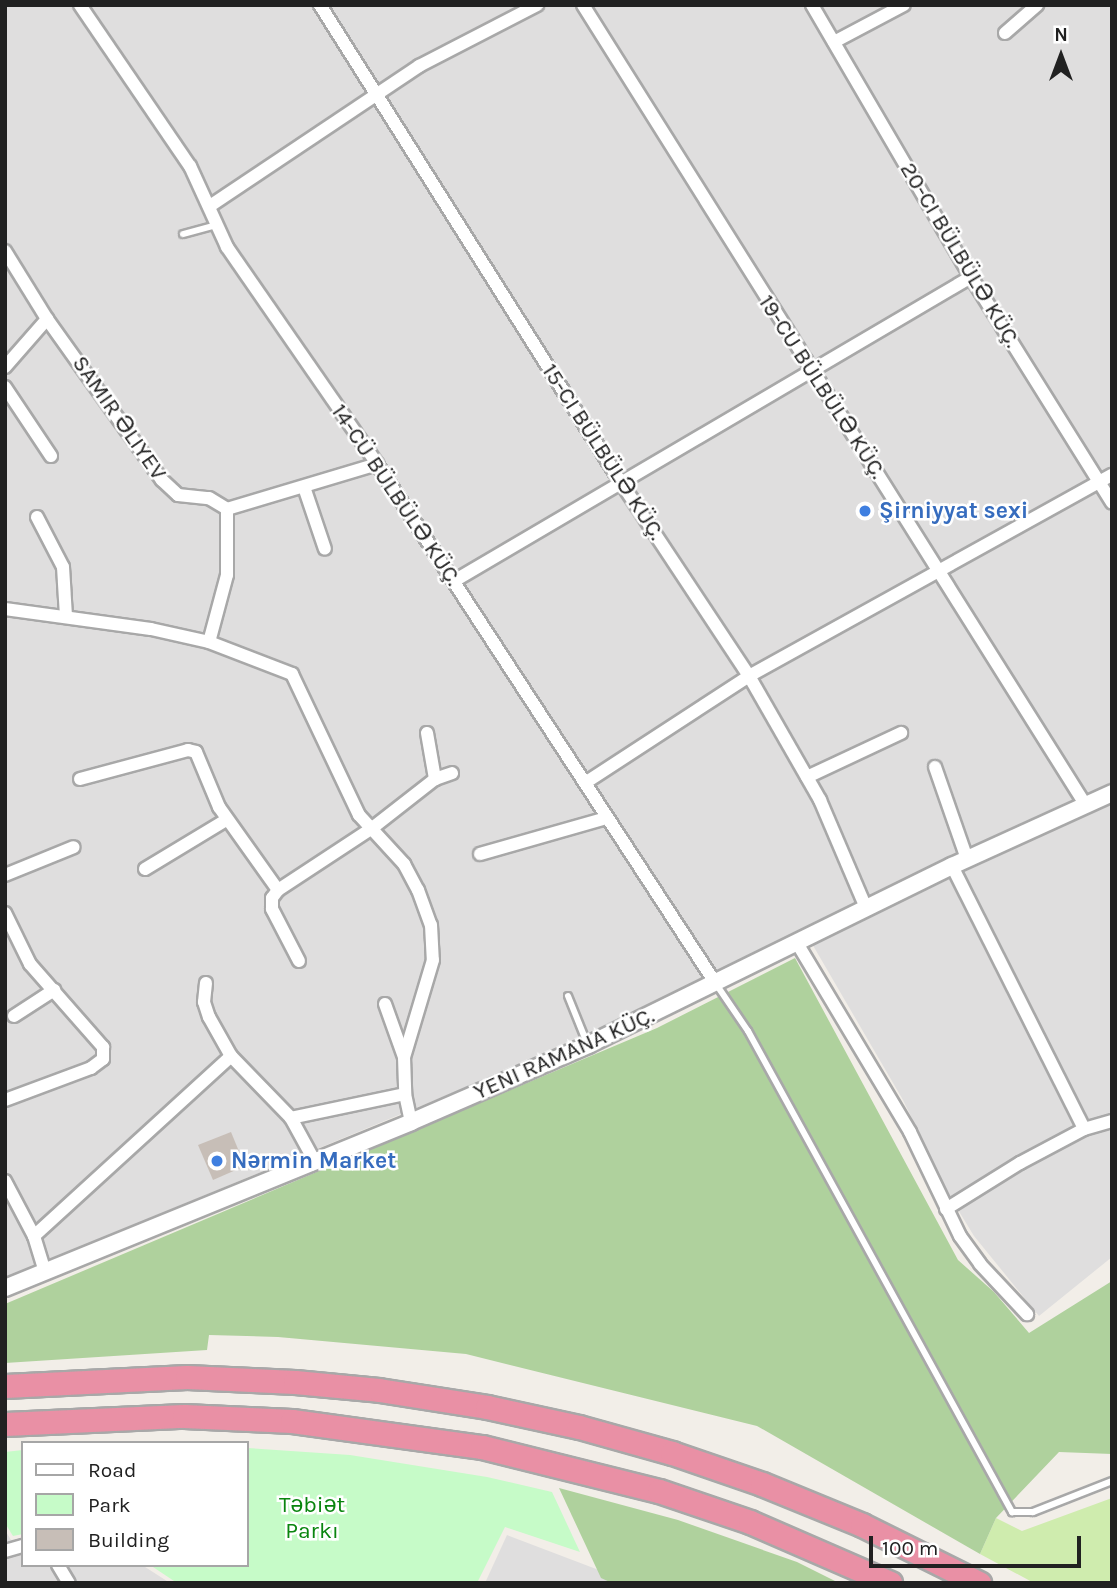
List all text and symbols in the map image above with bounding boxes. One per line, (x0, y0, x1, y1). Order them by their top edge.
north arrow (1026, 21, 1096, 91)
text: N (1054, 24, 1068, 46)
street label: 20-CI BÜLBÜLƏ KÜÇ. (894, 157, 1026, 353)
street label: 19-CU BÜLBÜLƏ KÜÇ. (752, 290, 892, 484)
street label: SAMIR ƏLIYEV (66, 350, 172, 486)
street label: 15-CI BÜLBÜLƏ KÜÇ. (536, 359, 670, 545)
street label: 14-CÜ BÜLBÜLƏ KÜÇ. (325, 399, 467, 591)
place label: Şirniyyat sexi (879, 497, 1028, 525)
marker: Şirniyyat sexi (857, 503, 873, 519)
street label: YENI RAMANA KÜÇ. (469, 1002, 659, 1106)
place label: Nərmin Market (231, 1147, 396, 1175)
marker: Nərmin Market (209, 1153, 225, 1169)
legend (21, 1441, 248, 1567)
text: Road (88, 1458, 136, 1482)
park label: Təbiət Parkı (279, 1491, 345, 1545)
text: Park (88, 1493, 131, 1517)
scale bar (872, 1522, 1084, 1566)
text: Building (88, 1528, 169, 1552)
text: 100 m (882, 1536, 939, 1560)

